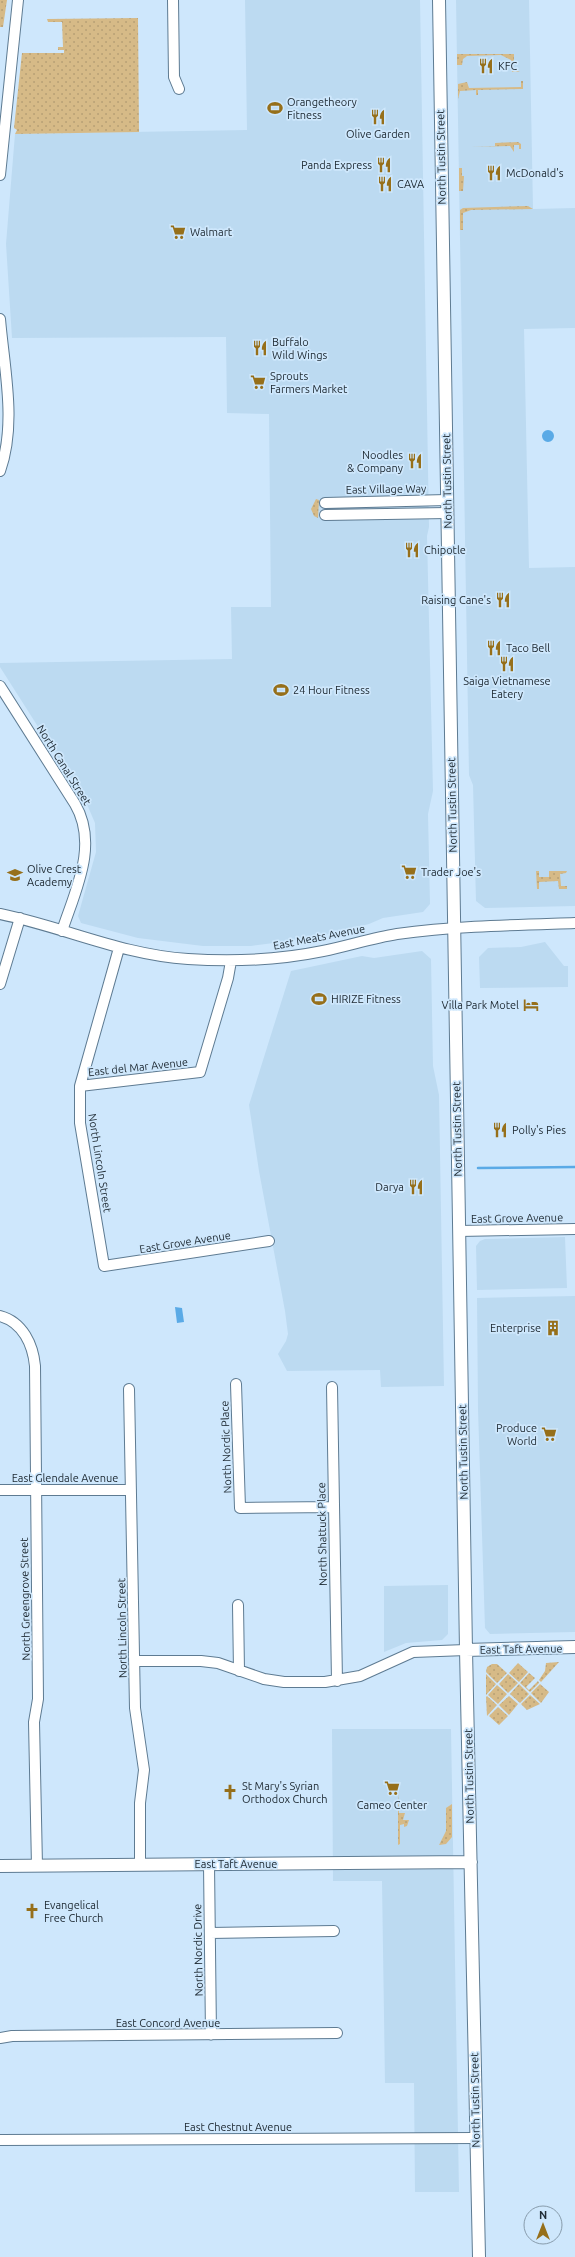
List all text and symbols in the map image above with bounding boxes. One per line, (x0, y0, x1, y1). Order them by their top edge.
restaurant icon: KFC (477, 57, 495, 75)
place label: KFC (498, 60, 517, 72)
place label: Orangetheory Fitness (287, 96, 358, 121)
sports icon: Orangetheory Fitness (266, 99, 284, 117)
restaurant icon: Olive Garden (369, 108, 387, 126)
street label: North Tustin Street (434, 109, 448, 205)
place label: Olive Garden (346, 128, 410, 140)
restaurant icon: Panda Express (375, 156, 393, 174)
place label: Panda Express (301, 159, 372, 171)
restaurant icon: McDonald's (485, 164, 503, 182)
place label: McDonald's (506, 167, 564, 179)
restaurant icon: CAVA (376, 175, 394, 193)
place label: CAVA (397, 178, 425, 190)
supermarket icon: Walmart (169, 223, 187, 241)
place label: Walmart (190, 226, 233, 238)
place label: Buffalo Wild Wings (272, 336, 328, 361)
restaurant icon: Buffalo Wild Wings (251, 339, 269, 357)
place label: Sprouts Farmers Market (270, 370, 348, 395)
supermarket icon: Sprouts Farmers Market (249, 373, 267, 391)
street label: North Tustin Street (440, 433, 454, 529)
place label: Noodles & Company (347, 449, 404, 474)
restaurant icon: Noodles & Company (406, 452, 424, 470)
street label: East Village Way (346, 482, 427, 496)
restaurant icon: Chipotle (403, 541, 421, 559)
place label: Chipotle (424, 544, 466, 556)
restaurant icon: Raising Cane's (494, 591, 512, 609)
place label: Raising Cane's (421, 594, 491, 606)
restaurant icon: Taco Bell (485, 639, 503, 657)
place label: Taco Bell (506, 642, 550, 654)
restaurant icon: Saiga Vietnamese Eatery (498, 655, 516, 673)
place label: Saiga Vietnamese Eatery (463, 675, 551, 700)
sports icon: 24 Hour Fitness (272, 681, 290, 699)
place label: 24 Hour Fitness (293, 684, 370, 696)
street label: North Canal Street (35, 723, 94, 808)
street label: North Tustin Street (445, 757, 459, 853)
place label: Olive Crest Academy (27, 863, 82, 888)
supermarket icon: Trader Joe's (400, 863, 418, 881)
school or university icon: Olive Crest Academy (6, 866, 24, 884)
place label: Trader Joe's (421, 866, 481, 878)
street label: East Meats Avenue (272, 922, 366, 952)
sports icon: HIRIZE Fitness (310, 990, 328, 1008)
place label: HIRIZE Fitness (331, 993, 401, 1005)
hotel icon: Villa Park Motel (522, 996, 540, 1014)
place label: Villa Park Motel (441, 999, 519, 1011)
street label: East del Mar Avenue (87, 1056, 189, 1078)
street label: North Tustin Street (450, 1081, 464, 1177)
street label: North Lincoln Street (86, 1113, 114, 1214)
restaurant icon: Polly's Pies (491, 1121, 509, 1139)
place label: Polly's Pies (512, 1124, 566, 1136)
restaurant icon: Darya (407, 1178, 425, 1196)
place label: Darya (375, 1181, 404, 1193)
street label: East Grove Avenue (471, 1211, 563, 1225)
street label: East Grove Avenue (138, 1229, 232, 1255)
building icon: Enterprise (544, 1319, 562, 1337)
place label: Enterprise (490, 1322, 541, 1334)
street label: North Nordic Place (218, 1400, 234, 1494)
street label: North Tustin Street (456, 1404, 470, 1500)
place label: Produce World (496, 1422, 537, 1447)
supermarket icon: Produce World (540, 1425, 558, 1443)
street label: East Glendale Avenue (12, 1472, 118, 1484)
street label: North Shattuck Place (315, 1482, 329, 1586)
street label: North Greengrove Street (18, 1537, 32, 1661)
street label: North Lincoln Street (115, 1577, 129, 1678)
street label: East Taft Avenue (479, 1642, 563, 1656)
street label: North Tustin Street (462, 1728, 476, 1824)
supermarket icon: Cameo Center (383, 1779, 401, 1797)
place label: St Mary's Syrian Orthodox Church (242, 1780, 327, 1805)
church icon: St Mary's Syrian Orthodox Church (221, 1783, 239, 1801)
place label: Cameo Center (357, 1799, 428, 1811)
street label: East Taft Avenue (195, 1858, 277, 1870)
place label: Evangelical Free Church (44, 1899, 103, 1924)
church icon: Evangelical Free Church (23, 1902, 41, 1920)
street label: North Nordic Drive (191, 1904, 205, 1996)
street label: East Concord Avenue (116, 2017, 220, 2029)
street label: North Tustin Street (468, 2052, 482, 2148)
street label: East Chestnut Avenue (184, 2121, 292, 2133)
north arrow (523, 2205, 563, 2245)
text: N (539, 2209, 547, 2221)

